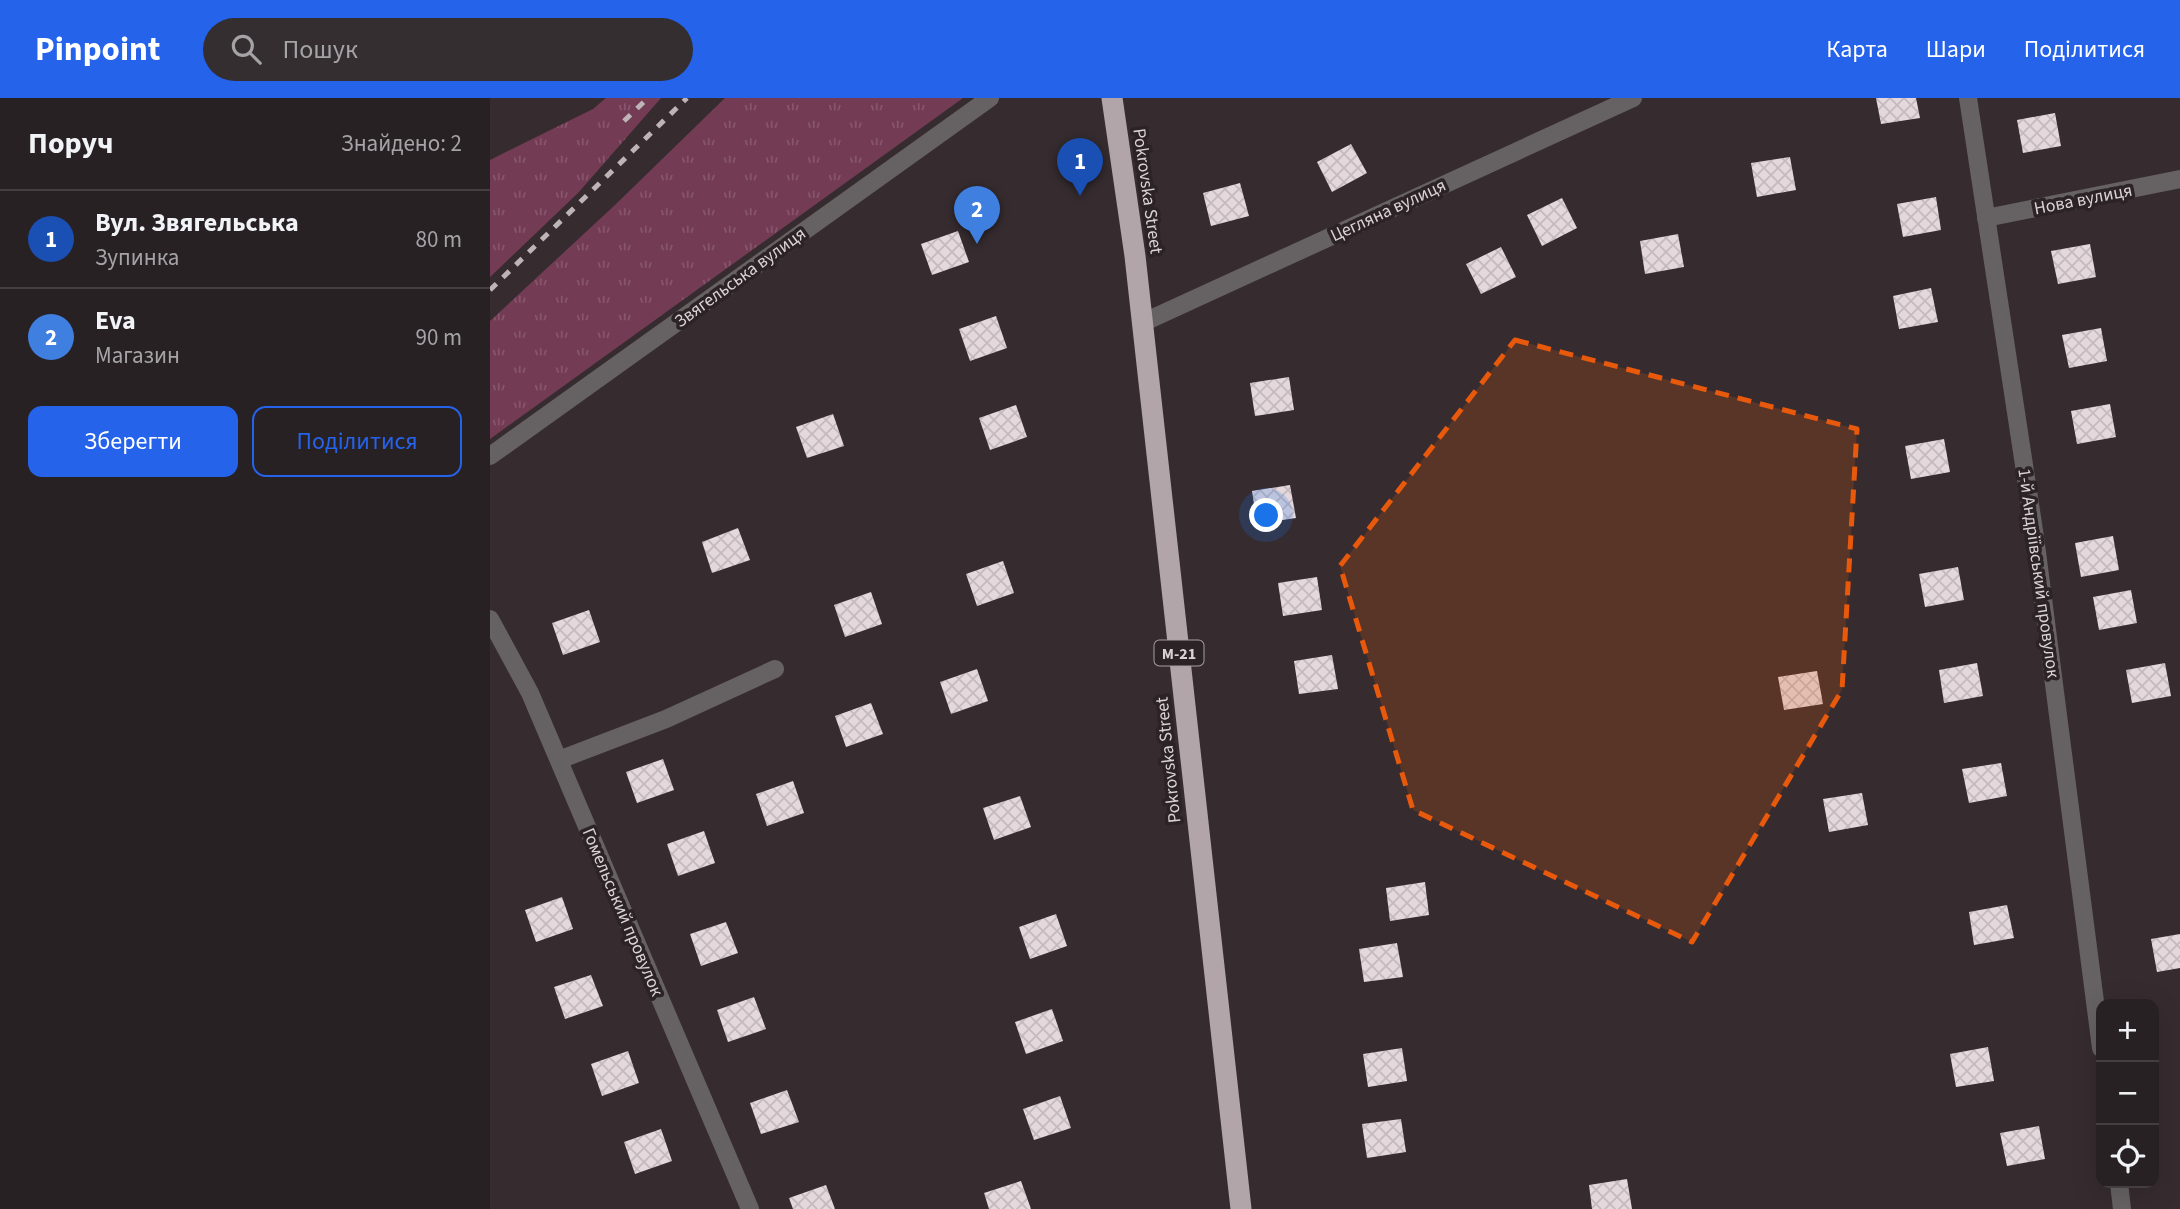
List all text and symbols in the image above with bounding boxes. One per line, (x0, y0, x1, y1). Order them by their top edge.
search box (203, 18, 693, 81)
text: Pinpoint (35, 26, 161, 73)
icon: search (227, 30, 265, 68)
text: Пошук (283, 31, 358, 68)
text: Карта (1826, 32, 1888, 67)
text: Шари (1926, 32, 1986, 67)
text: Поділитися (2024, 32, 2145, 67)
text: Поруч (28, 122, 114, 165)
text: Знайдено: 2 (341, 127, 462, 160)
street label: Pokrovska Street (1126, 127, 1169, 256)
pin: 1 (1057, 138, 1103, 196)
street label: Цегляна вулиця (1326, 173, 1450, 248)
street label: Нова вулиця (2032, 178, 2134, 221)
pin: 2 (954, 186, 1000, 244)
text: Вул. Звягельська (95, 204, 299, 241)
street label: Звягельська вулиця (669, 221, 811, 334)
text: 1 (45, 223, 57, 256)
text: 80 m (415, 223, 462, 256)
text: Зупинка (95, 241, 179, 274)
text: Eva (95, 302, 136, 339)
text: 2 (45, 321, 57, 354)
text: 90 m (415, 321, 462, 354)
text: Магазин (95, 339, 180, 372)
button: Зберегти (28, 406, 238, 477)
button: Поділитися (252, 406, 462, 477)
street label: 1-й Андріївський провулок (2011, 467, 2066, 680)
your location (1249, 498, 1283, 532)
road number: М-21 (1154, 640, 1204, 666)
street label: Pokrovska Street (1149, 696, 1188, 824)
street label: Гомельський провулок (576, 824, 669, 1000)
map controls (2096, 999, 2159, 1188)
button: + (2096, 999, 2159, 1062)
button: − (2096, 1062, 2159, 1125)
button: locate (2096, 1125, 2159, 1188)

